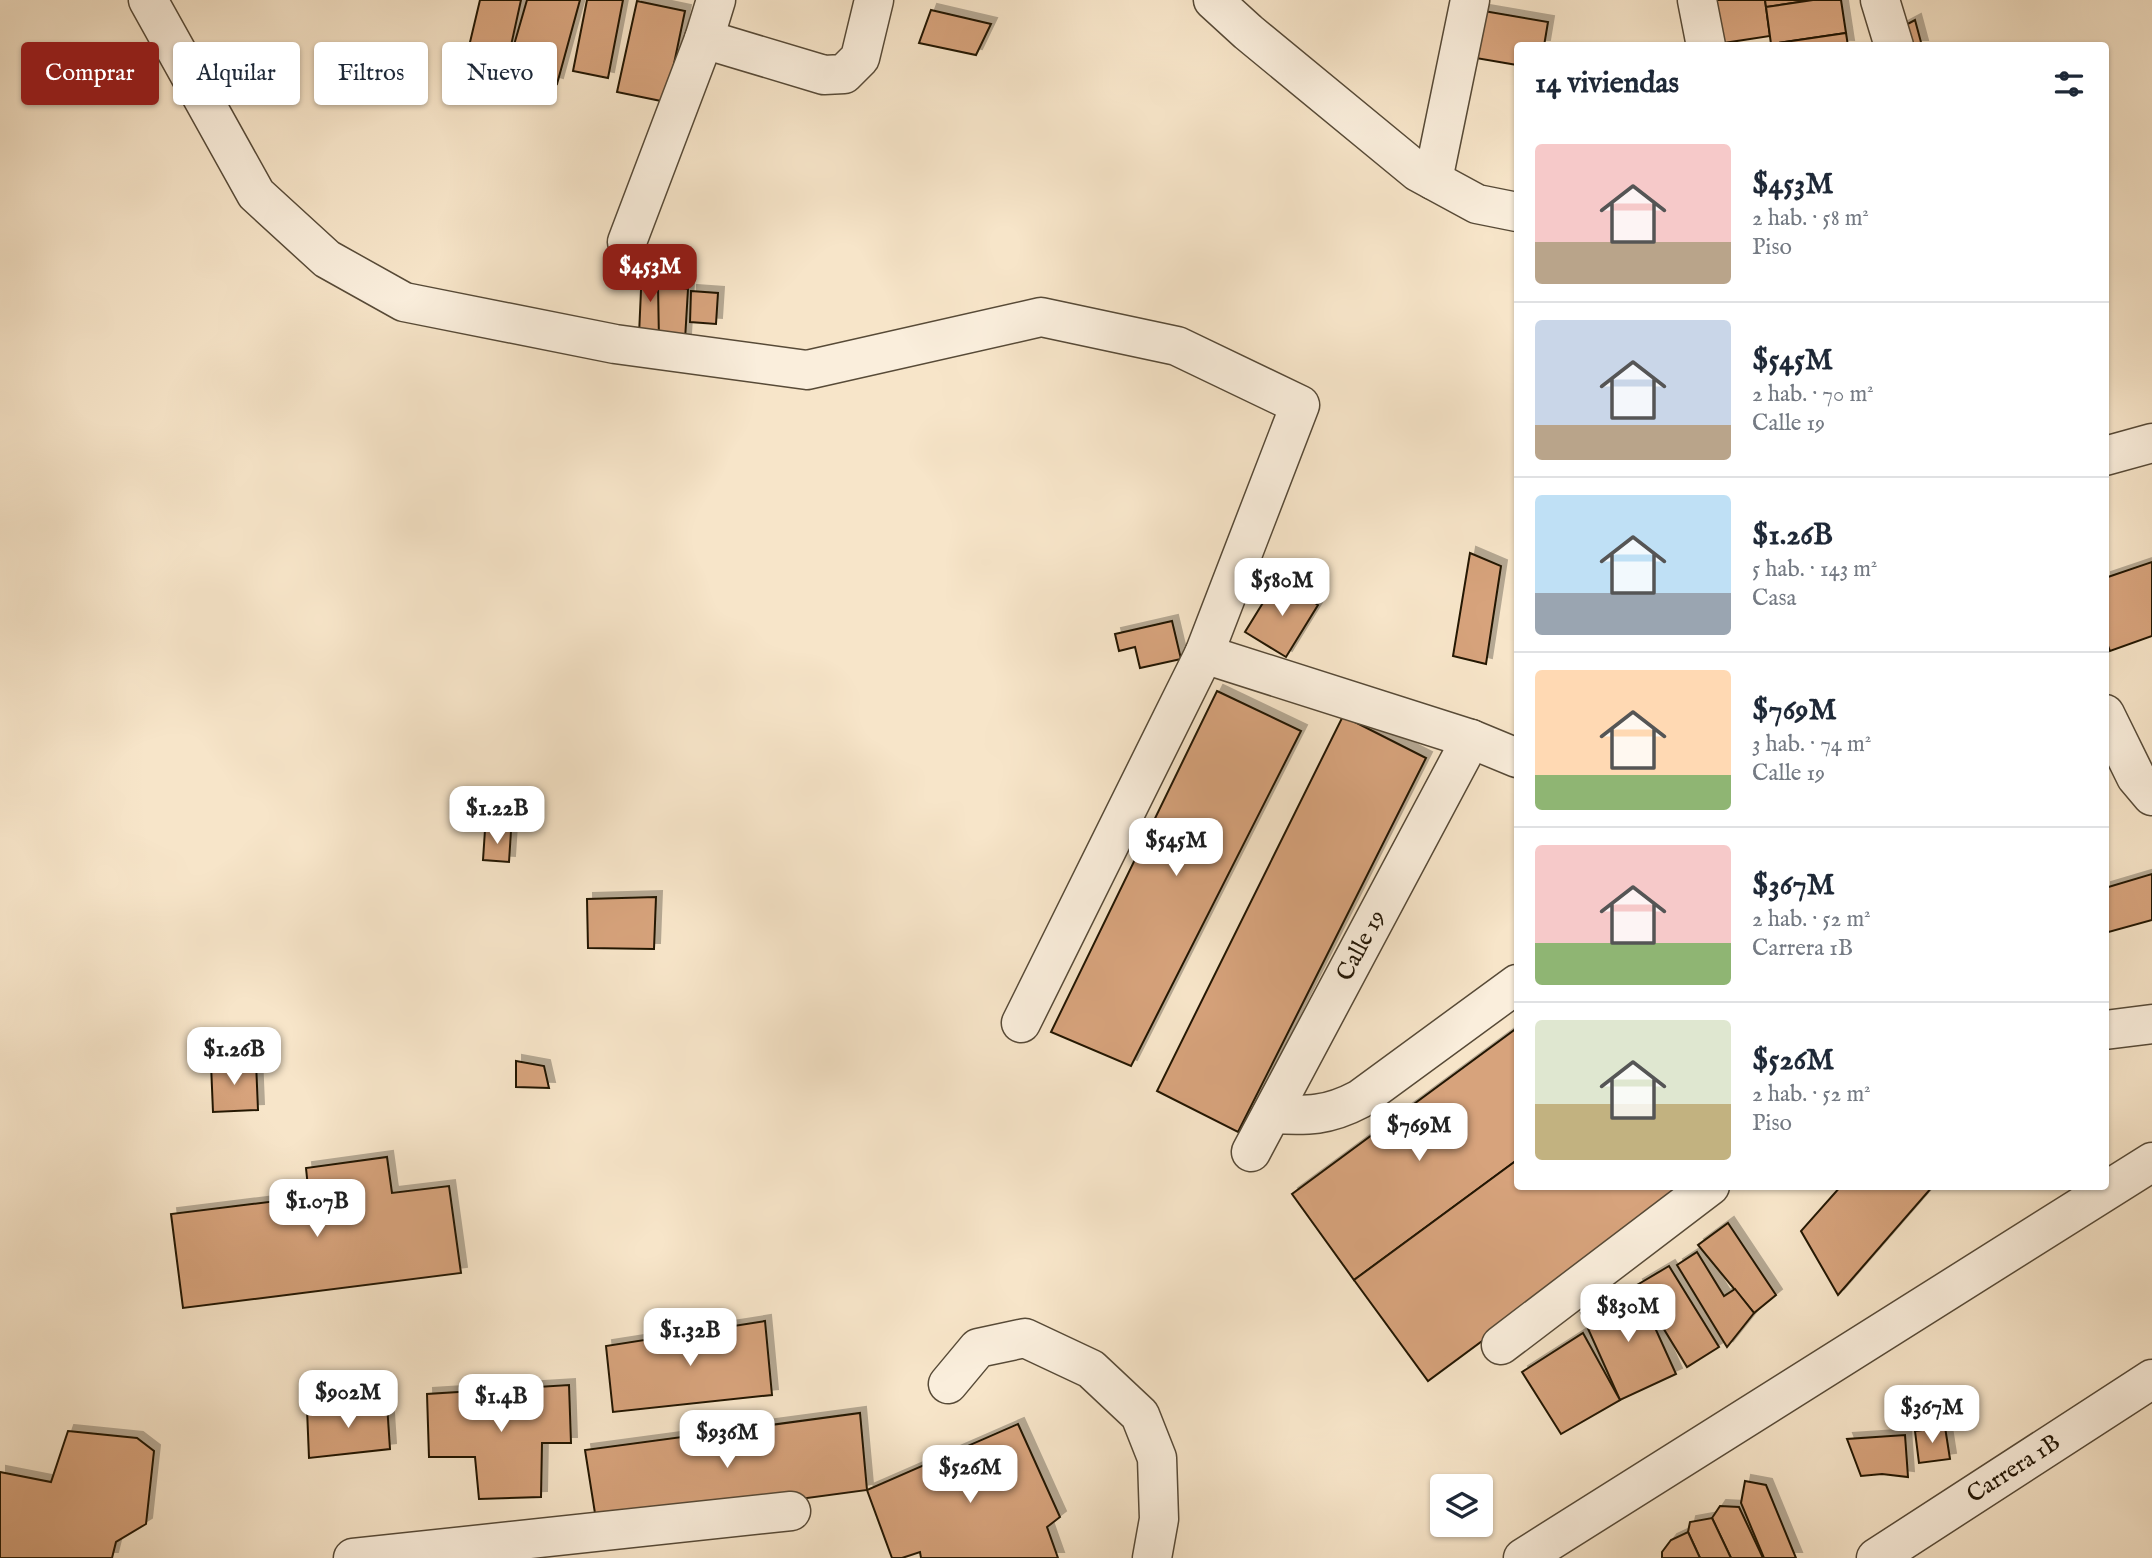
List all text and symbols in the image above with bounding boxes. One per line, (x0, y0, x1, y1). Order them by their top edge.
chip: Comprar (21, 42, 159, 105)
chip: Alquilar (173, 42, 300, 105)
chip: Filtros (314, 42, 428, 105)
chip: Nuevo (442, 42, 557, 105)
text: 14 viviendas (1535, 65, 1679, 103)
icon: filters (2050, 65, 2088, 103)
text: $453M (1752, 166, 1834, 204)
icon: home (1591, 172, 1675, 256)
text: 2 hab. · 58 m² (1752, 204, 1869, 233)
text: Piso (1752, 233, 1792, 262)
pin: $453M (601, 244, 699, 304)
text: $453M (619, 252, 681, 281)
text: $545M (1752, 342, 1833, 380)
icon: home (1591, 348, 1675, 432)
text: 2 hab. · 70 m² (1752, 380, 1874, 409)
text: Calle 19 (1752, 409, 1825, 438)
text: $1.26B (1752, 517, 1833, 555)
icon: home (1591, 523, 1675, 607)
text: 5 hab. · 143 m² (1752, 555, 1878, 584)
pin: $580M (1233, 558, 1331, 618)
text: $580M (1250, 566, 1314, 595)
text: Casa (1752, 584, 1796, 613)
text: $769M (1752, 692, 1837, 730)
icon: home (1591, 698, 1675, 782)
text: 3 hab. · 74 m² (1752, 730, 1871, 759)
text: Calle 19 (1752, 759, 1825, 788)
pin: $1.22B (440, 786, 554, 846)
text: $1.22B (465, 794, 529, 823)
pin: $545M (1127, 818, 1225, 878)
text: $545M (1145, 826, 1207, 855)
text: $367M (1752, 867, 1835, 905)
icon: home (1591, 873, 1675, 957)
street label: Calle 19 (1329, 905, 1393, 986)
text: 2 hab. · 52 m² (1752, 905, 1871, 934)
text: Carrera 1B (1752, 934, 1853, 963)
pin: $1.26B (177, 1028, 291, 1087)
text: $1.26B (203, 1035, 265, 1064)
text: $526M (1752, 1042, 1834, 1080)
icon: home (1591, 1048, 1675, 1132)
text: 2 hab. · 52 m² (1752, 1080, 1871, 1109)
pin: $769M (1370, 1104, 1468, 1163)
text: Piso (1752, 1109, 1792, 1138)
text: $769M (1387, 1111, 1451, 1140)
pin: $1.07B (260, 1180, 374, 1239)
text: $1.07B (285, 1187, 349, 1216)
pin: $830M (1579, 1284, 1677, 1344)
text: $830M (1596, 1292, 1660, 1321)
pin: $1.32B (633, 1308, 747, 1368)
text: $1.32B (660, 1316, 720, 1345)
pin: $902M (299, 1370, 397, 1430)
pin: $1.4B (452, 1374, 550, 1434)
text: $902M (315, 1378, 381, 1407)
text: $1.4B (475, 1382, 527, 1411)
pin: $367M (1883, 1386, 1981, 1445)
text: $367M (1900, 1393, 1964, 1422)
pin: $936M (678, 1410, 776, 1470)
text: $936M (696, 1418, 758, 1447)
street label: Carrera 1B (1961, 1427, 2066, 1510)
pin: $526M (921, 1446, 1019, 1505)
text: $526M (938, 1453, 1002, 1482)
map controls (1430, 1474, 1493, 1537)
button: layers (1430, 1474, 1493, 1537)

